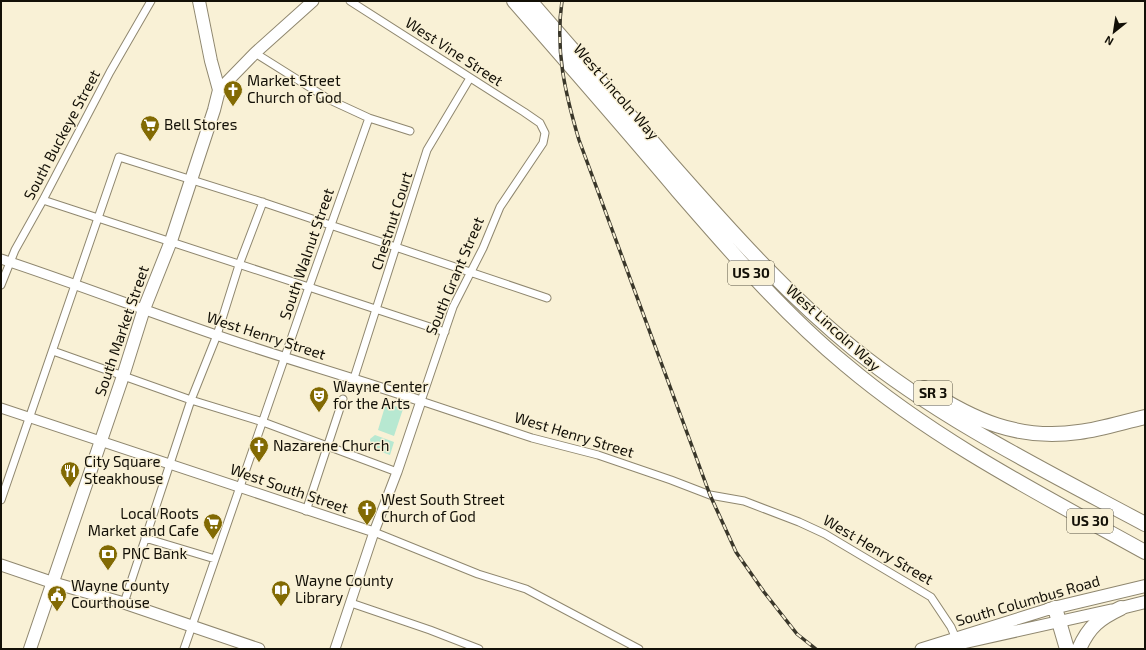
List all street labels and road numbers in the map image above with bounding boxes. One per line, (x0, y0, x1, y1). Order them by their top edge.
street label: West Vine Street (402, 13, 507, 90)
street label: West Lincoln Way (570, 40, 663, 143)
street label: South Buckeye Street (19, 66, 103, 203)
street label: Chestnut Court (367, 169, 416, 272)
street label: South Walnut Street (275, 185, 337, 322)
street label: South Grant Street (421, 214, 487, 337)
road number: US 30 (728, 261, 774, 285)
street label: South Market Street (90, 263, 152, 398)
street label: West Lincoln Way (783, 280, 885, 374)
street label: West Henry Street (204, 307, 328, 363)
road number: SR 3 (914, 381, 952, 405)
street label: West Henry Street (512, 407, 637, 461)
street label: West South Street (228, 459, 351, 517)
road number: US 30 (1067, 509, 1113, 533)
street label: West Henry Street (820, 510, 937, 588)
street label: South Columbus Road (954, 571, 1102, 629)

